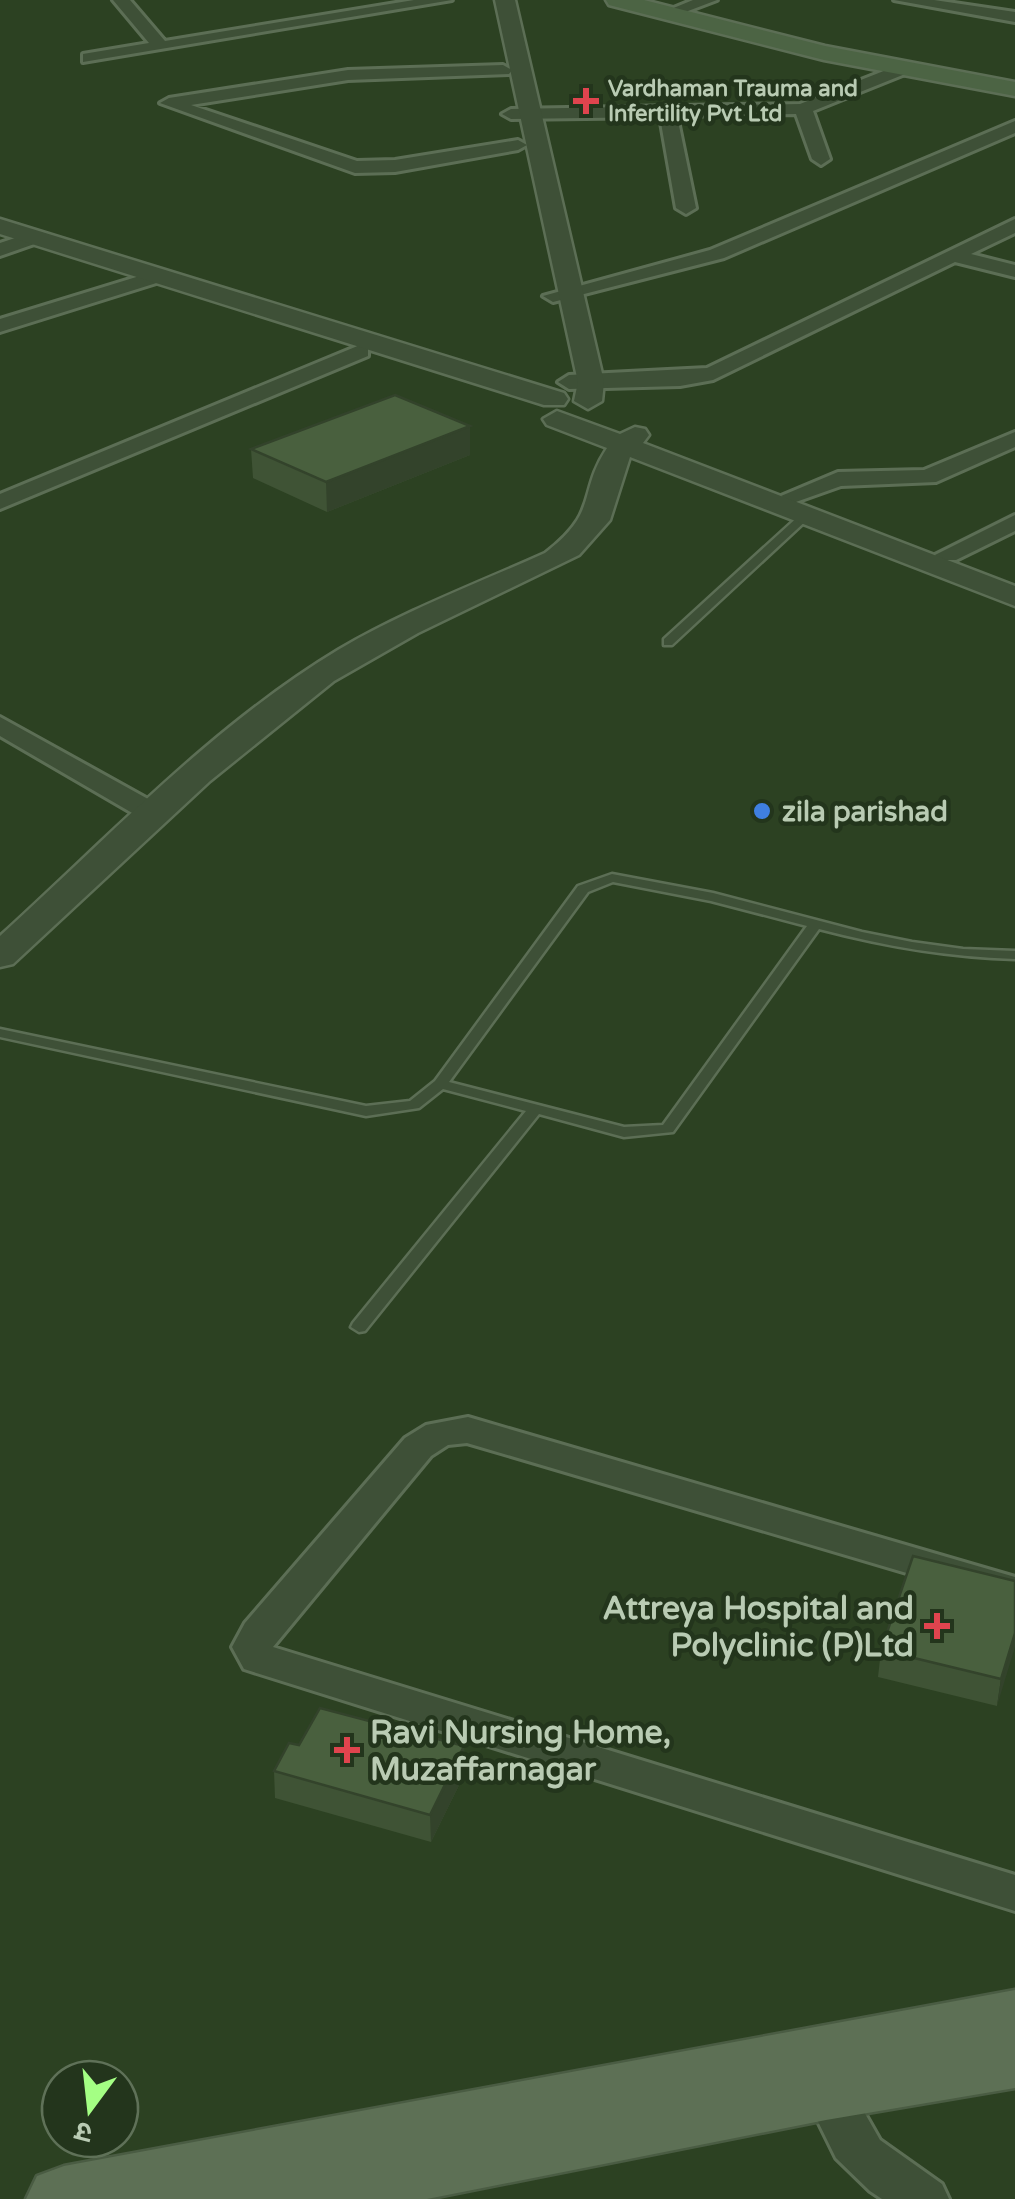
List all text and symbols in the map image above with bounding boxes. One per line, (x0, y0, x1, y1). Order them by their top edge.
place label: Vardhaman Trauma and Infertility Pvt Ltd (608, 76, 858, 127)
marker: Vardhaman Trauma and Infertility Pvt Ltd (573, 88, 599, 114)
place label: zila parishad (782, 795, 948, 829)
marker: zila parishad (751, 800, 773, 822)
place label: Attreya Hospital and Polyclinic (P)Ltd (603, 1590, 914, 1665)
marker: Attreya Hospital and Polyclinic (P)Ltd (924, 1613, 950, 1639)
place label: Ravi Nursing Home, Muzaffarnagar (370, 1714, 671, 1789)
marker: Ravi Nursing Home, Muzaffarnagar (334, 1737, 360, 1763)
north arrow (40, 2059, 140, 2159)
text: उ (71, 2113, 96, 2151)

